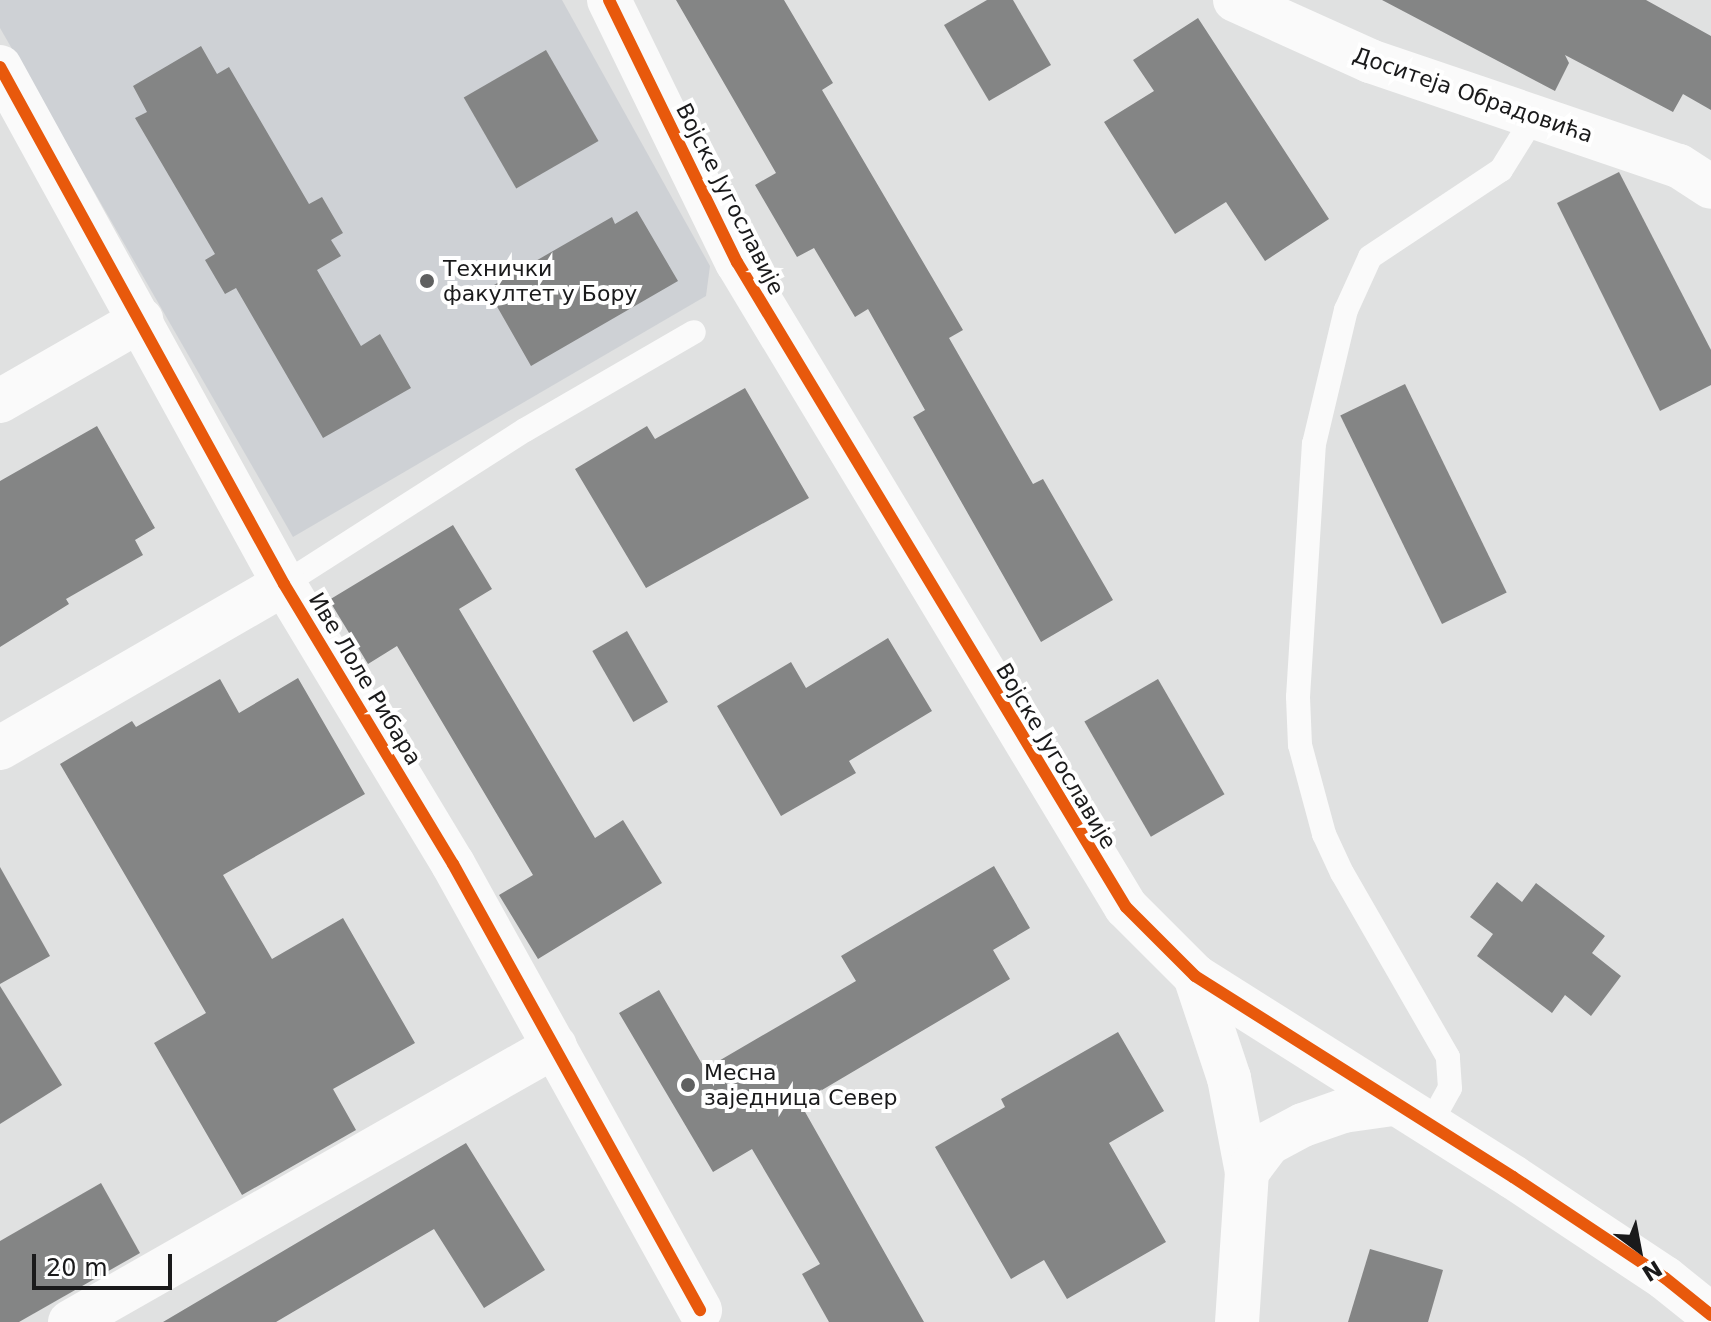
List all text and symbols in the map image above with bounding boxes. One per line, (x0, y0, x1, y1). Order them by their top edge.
street label: Доситеја Обрадовића (1350, 41, 1596, 149)
street label: Војске Југославије (670, 99, 790, 299)
place label: Технички факултет у Бору (443, 255, 637, 306)
marker: Технички факултет у Бору (418, 272, 436, 290)
street label: Иве Лоле Рибара (303, 588, 427, 770)
street label: Војске Југославије (990, 658, 1122, 854)
place label: Месна заједница Север (704, 1059, 898, 1110)
marker: Месна заједница Север (679, 1076, 697, 1094)
north arrow (1599, 1210, 1679, 1290)
scale bar (36, 1238, 176, 1288)
text: 20 m (46, 1254, 108, 1282)
text: N (1638, 1255, 1666, 1286)

